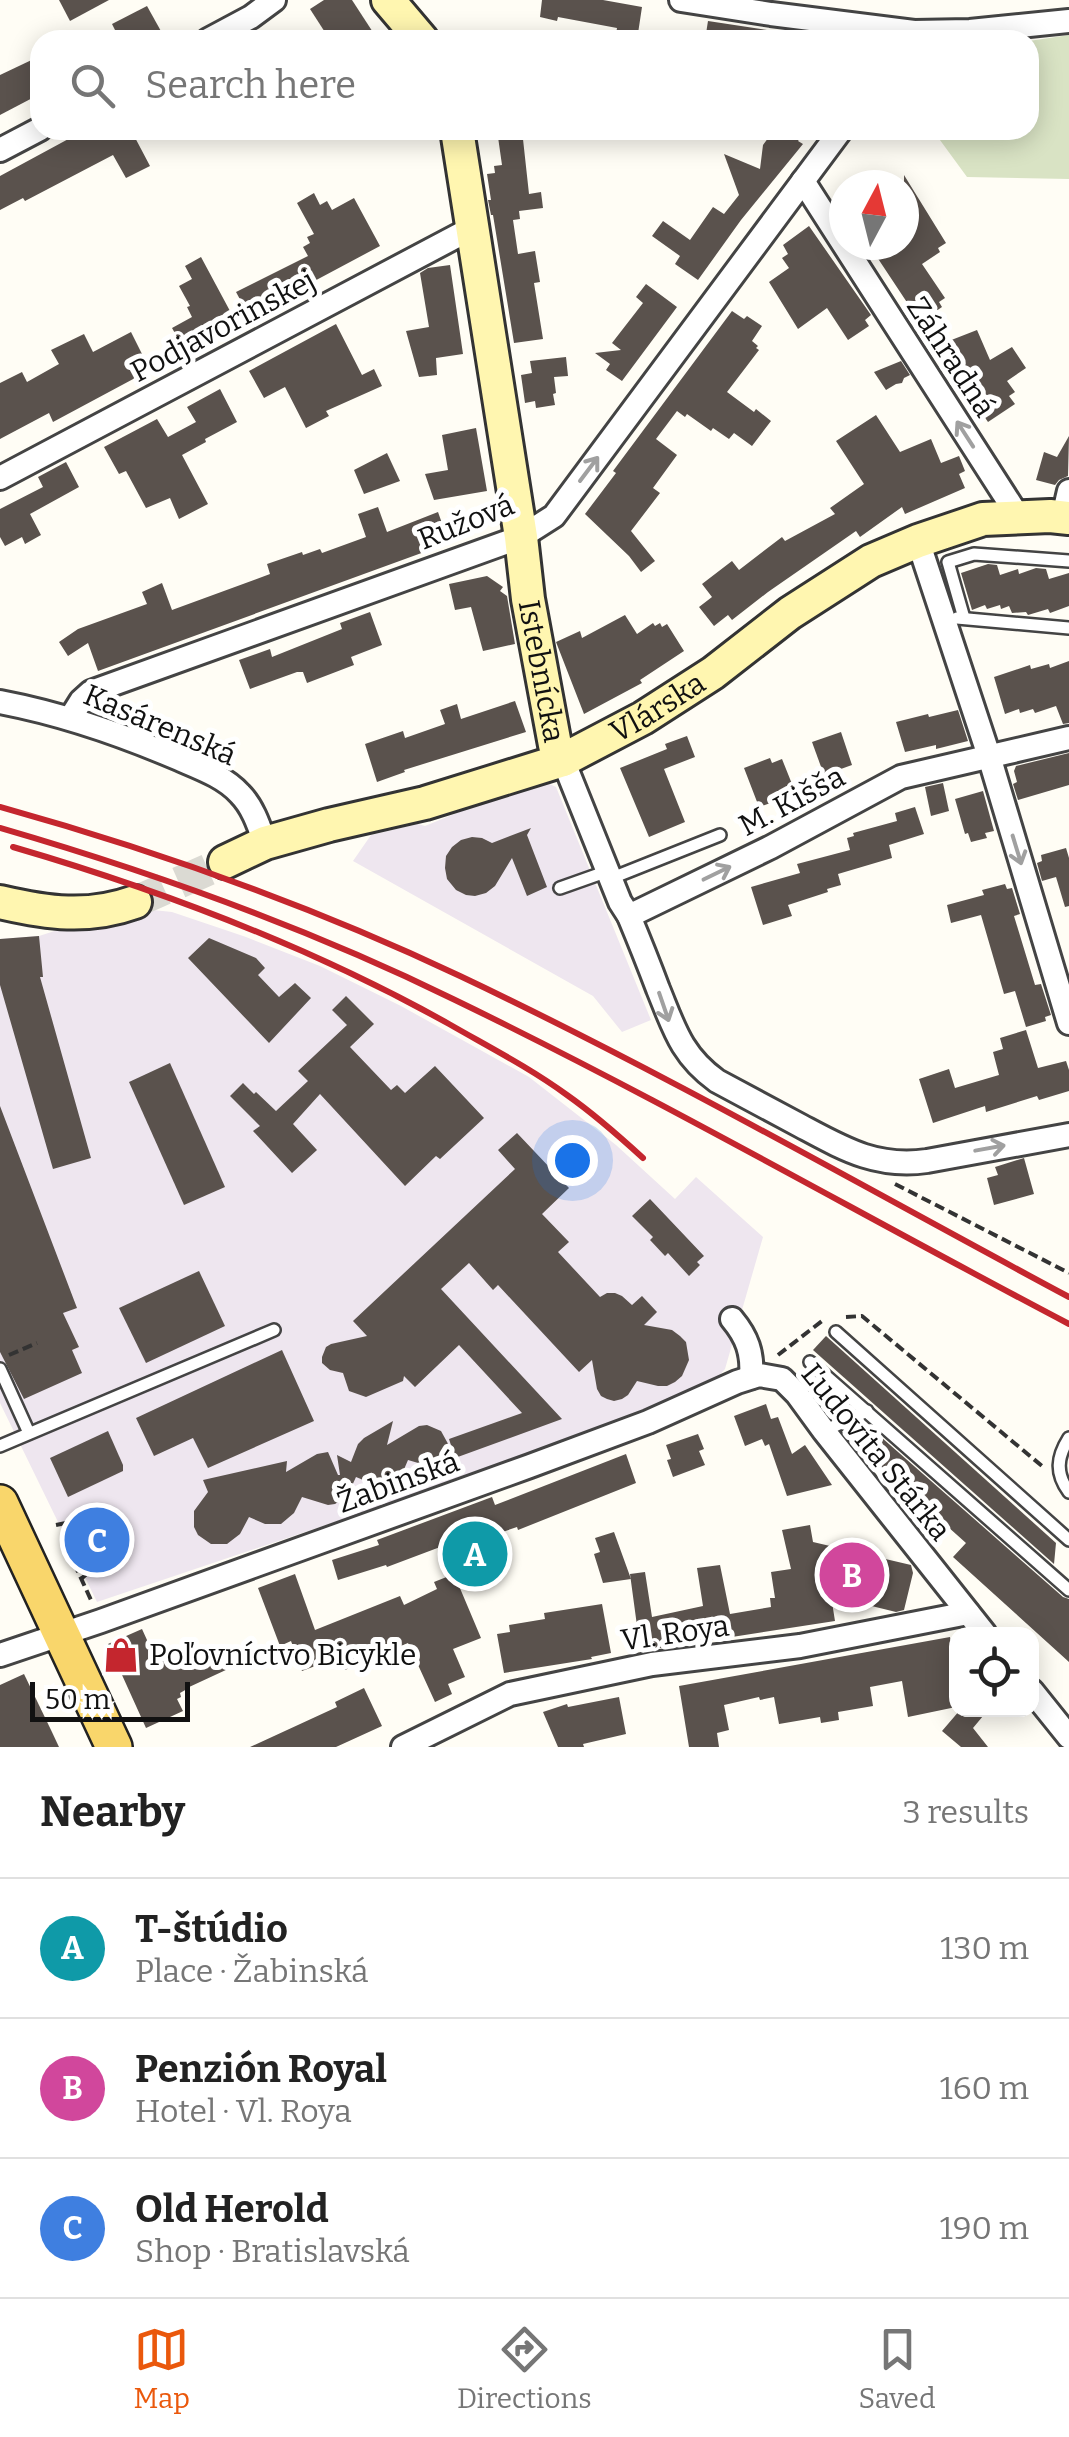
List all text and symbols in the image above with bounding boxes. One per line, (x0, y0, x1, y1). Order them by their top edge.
search box (30, 30, 1039, 140)
icon: search (65, 58, 120, 113)
text: Search here (145, 62, 356, 108)
north arrow (829, 170, 919, 260)
street label: Podjavorinskej (125, 262, 321, 390)
street label: Záhradná (899, 290, 1003, 424)
one-way arrow (954, 420, 975, 449)
one-way arrow (578, 456, 599, 483)
street label: Ružová (413, 487, 519, 557)
street label: Istebnícka (511, 597, 572, 745)
street label: Vlárska (604, 665, 712, 750)
street label: Kasárenská (78, 677, 242, 773)
street label: M. Kišša (733, 758, 851, 844)
one-way arrow (1009, 833, 1027, 865)
one-way arrow (701, 862, 731, 881)
one-way arrow (657, 990, 675, 1022)
your location (547, 1135, 598, 1186)
one-way arrow (973, 1138, 1006, 1157)
street label: Ľudovíta Stárka (794, 1356, 958, 1548)
street label: Žabinská (332, 1443, 464, 1521)
pin: C (64, 1502, 130, 1578)
pin: A (442, 1516, 508, 1592)
pin: B (820, 1538, 884, 1612)
street label: Vl. Roya (619, 1608, 731, 1658)
map controls (949, 1627, 1039, 1717)
button: locate (949, 1627, 1039, 1717)
shop icon: Poľovníctvo Bicykle (102, 1636, 140, 1674)
place label: Poľovníctvo Bicykle (149, 1637, 416, 1673)
scale bar (30, 1677, 190, 1722)
text: 50 m (45, 1683, 110, 1716)
text: Nearby (40, 1787, 185, 1837)
text: 3 results (903, 1793, 1029, 1831)
text: T-štúdio (135, 1906, 288, 1952)
text: A (61, 1929, 84, 1967)
text: 130 m (940, 1929, 1029, 1967)
text: Place · Žabinská (135, 1952, 368, 1990)
text: Penzión Royal (135, 2046, 387, 2092)
text: B (62, 2069, 83, 2107)
text: 160 m (940, 2069, 1029, 2107)
text: Hotel · Vl. Roya (135, 2092, 352, 2130)
text: Old Herold (135, 2186, 329, 2232)
text: C (62, 2209, 83, 2247)
text: 190 m (940, 2209, 1029, 2247)
text: Shop · Bratislavská (135, 2232, 410, 2270)
tab: Map (133, 2322, 190, 2415)
tab: Directions (457, 2322, 592, 2415)
tab: Saved (859, 2322, 936, 2415)

